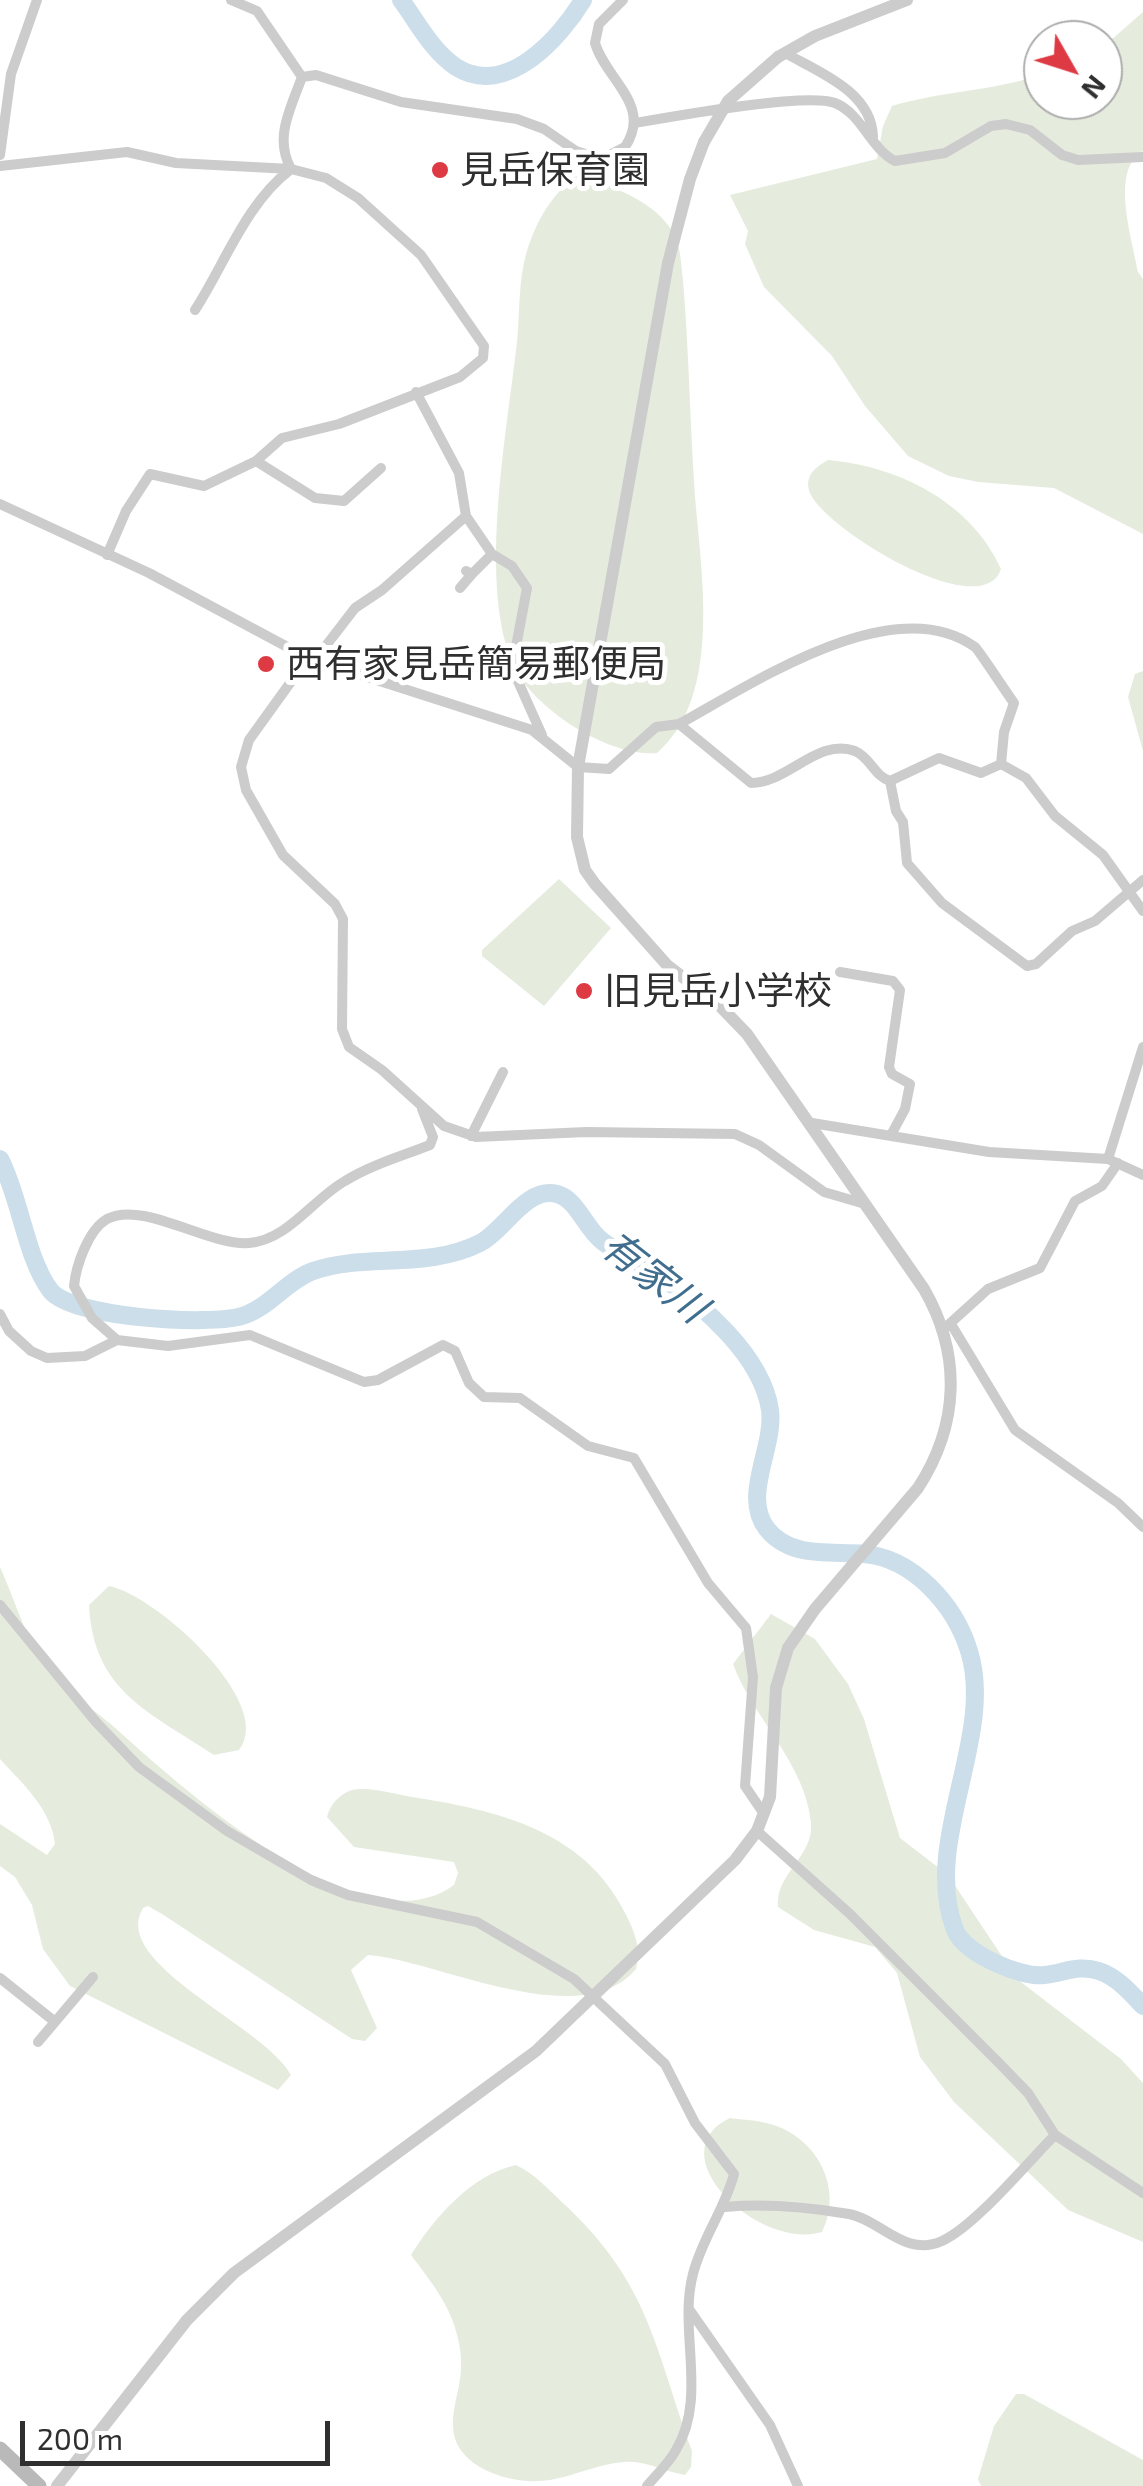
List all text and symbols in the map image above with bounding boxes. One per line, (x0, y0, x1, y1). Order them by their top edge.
north arrow (1023, 20, 1123, 120)
text: N (1075, 69, 1114, 106)
place label: 見岳保育園 (460, 147, 650, 193)
marker: 見岳保育園 (429, 159, 451, 181)
place label: 西有家見岳簡易郵便局 (286, 641, 666, 687)
marker: 西有家見岳簡易郵便局 (255, 653, 277, 675)
place label: 旧見岳小学校 (604, 968, 832, 1014)
marker: 旧見岳小学校 (573, 980, 595, 1002)
water label: 有家川 (592, 1221, 716, 1333)
scale bar (25, 2401, 335, 2463)
text: 200 m (37, 2420, 123, 2456)

